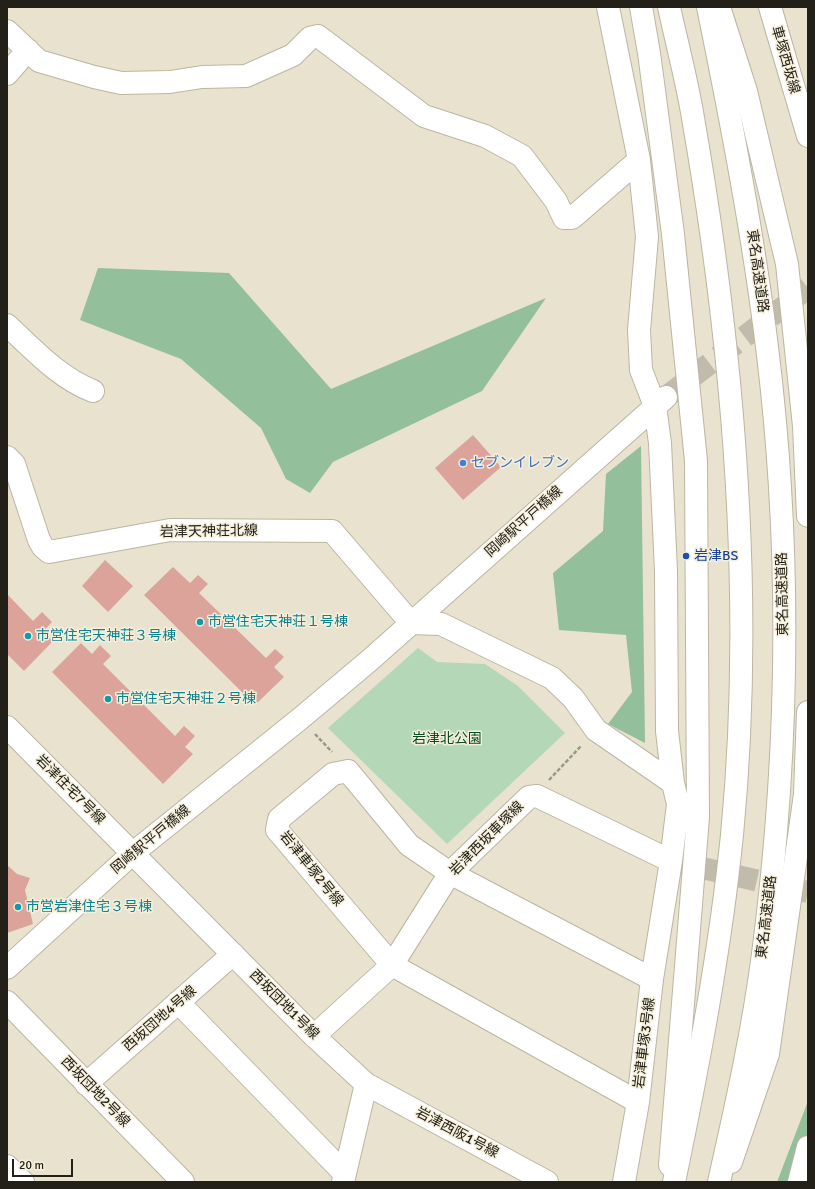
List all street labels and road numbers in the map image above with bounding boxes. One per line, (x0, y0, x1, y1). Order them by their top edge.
street label: 車塚西坂線 (767, 24, 803, 96)
street label: 東名高速道路 (743, 228, 771, 314)
street label: 岡崎駅平戸橋線 (482, 483, 566, 561)
street label: 岩津天神荘北線 (160, 523, 258, 541)
street label: 東名高速道路 (774, 552, 792, 636)
street label: 岩津住宅7号線 (32, 752, 108, 828)
street label: 岩津西坂車塚線 (446, 798, 528, 880)
street label: 岡崎駅平戸橋線 (108, 802, 194, 878)
street label: 岩津車塚2号線 (276, 828, 346, 910)
street label: 東名高速道路 (754, 874, 780, 960)
street label: 西坂団地1号線 (246, 967, 322, 1043)
street label: 西坂団地4号線 (120, 983, 200, 1055)
street label: 岩津車塚3号線 (631, 997, 659, 1089)
street label: 西坂団地2号線 (57, 1053, 133, 1131)
street label: 岩津西阪1号線 (413, 1104, 501, 1162)

